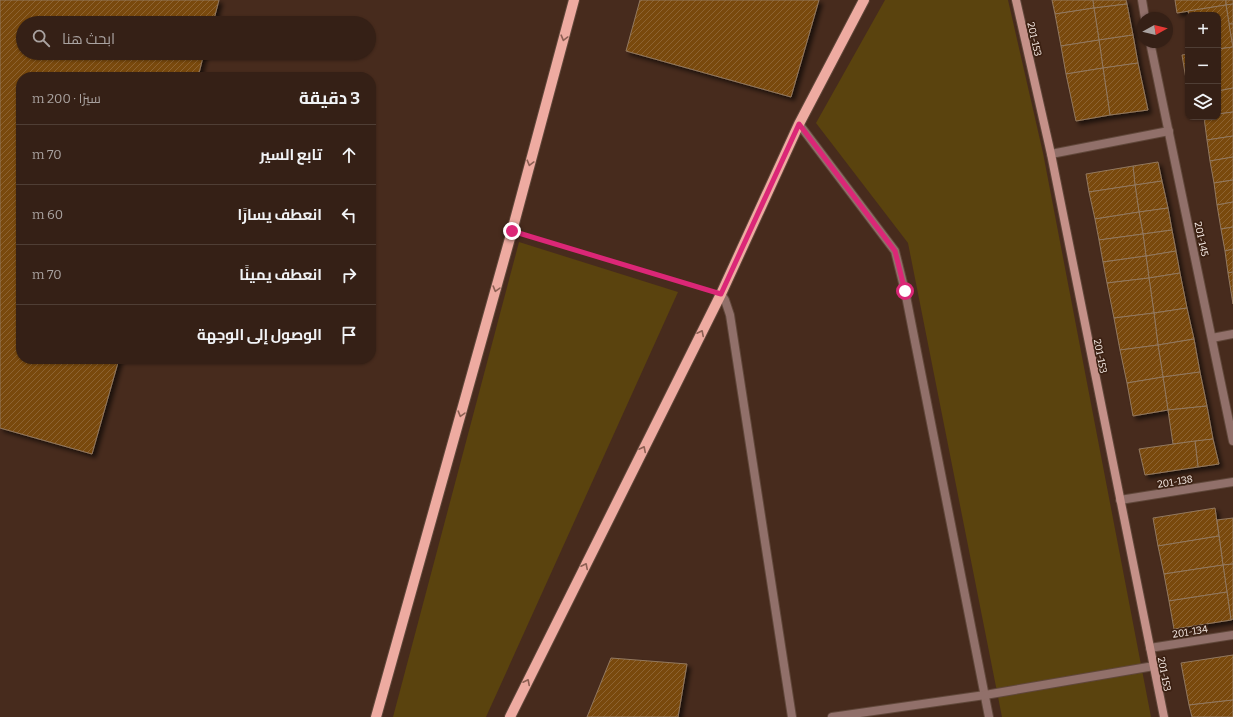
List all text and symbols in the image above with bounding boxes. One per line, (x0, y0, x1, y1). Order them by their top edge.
north arrow (1137, 12, 1173, 48)
map controls (1185, 12, 1221, 120)
button: + (1185, 12, 1221, 48)
search box (16, 16, 376, 60)
street label: 201-153 (1024, 21, 1044, 58)
icon: search (30, 27, 52, 49)
text: ابحث هنا (62, 30, 115, 48)
one-way arrow (560, 34, 569, 41)
button: − (1185, 48, 1221, 84)
button: layers (1185, 84, 1221, 120)
text: 3 دقيقة (299, 88, 360, 109)
text: سيرًا · 200 m (32, 91, 101, 106)
icon: ahead (338, 144, 360, 166)
text: تابع السير (260, 146, 322, 164)
text: 70 m (32, 147, 62, 162)
one-way arrow (526, 159, 535, 166)
icon: left (338, 204, 360, 226)
text: انعطف يسارًا (237, 206, 322, 224)
text: 60 m (32, 207, 63, 222)
street label: 201-145 (1191, 221, 1211, 258)
route end (503, 222, 521, 240)
icon: right (338, 264, 360, 286)
text: انعطف يمينًا (239, 266, 322, 284)
text: 70 m (32, 267, 62, 282)
route start (896, 282, 914, 300)
one-way arrow (492, 285, 501, 292)
icon: arrive (338, 324, 360, 346)
text: الوصول إلى الوجهة (197, 326, 322, 344)
one-way arrow (696, 330, 704, 337)
street label: 201-153 (1091, 338, 1109, 375)
one-way arrow (457, 410, 466, 417)
one-way arrow (638, 446, 646, 454)
street label: 201-138 (1157, 473, 1194, 491)
one-way arrow (580, 562, 588, 570)
street label: 201-134 (1172, 623, 1209, 641)
street label: 201-153 (1155, 656, 1173, 693)
one-way arrow (522, 679, 530, 686)

